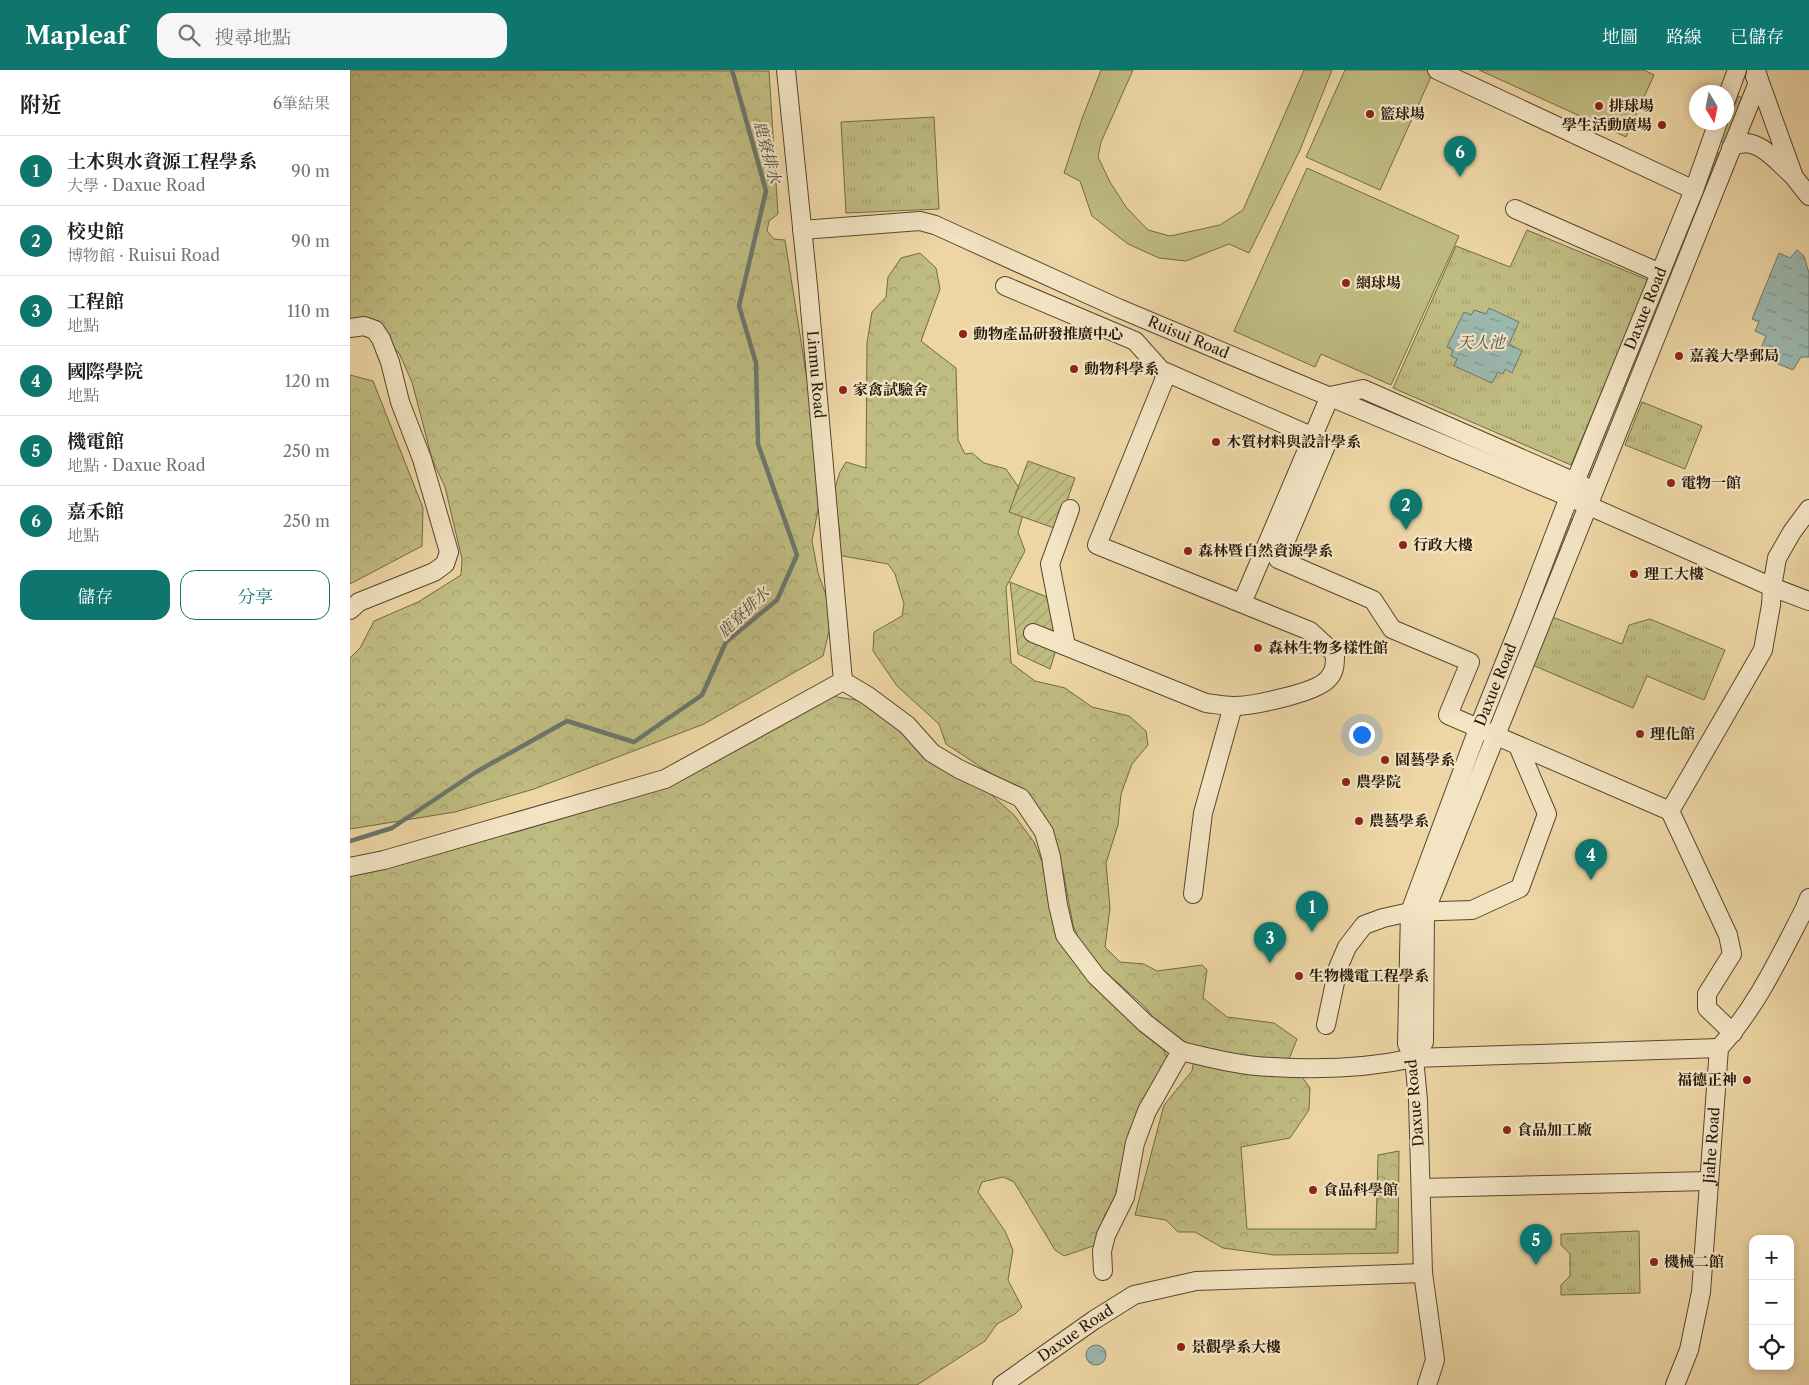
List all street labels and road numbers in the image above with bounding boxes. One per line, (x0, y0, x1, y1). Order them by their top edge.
street label: Daxue Road (1620, 264, 1671, 352)
street label: Ruisui Road (1145, 312, 1232, 362)
street label: Linmu Road (803, 330, 830, 419)
street label: Daxue Road (1470, 640, 1520, 729)
street label: Daxue Road (1401, 1059, 1428, 1147)
street label: Jiahe Road (1699, 1106, 1724, 1186)
street label: Daxue Road (1034, 1300, 1117, 1366)

